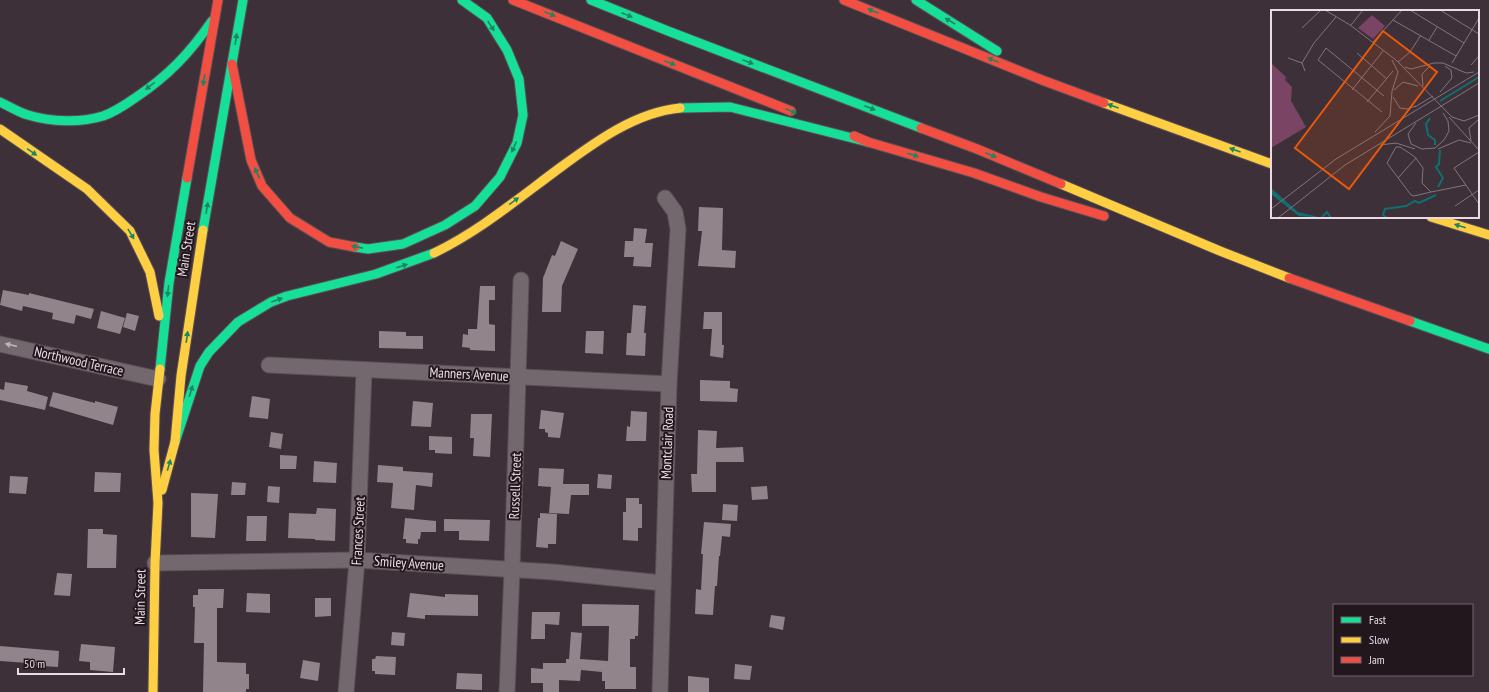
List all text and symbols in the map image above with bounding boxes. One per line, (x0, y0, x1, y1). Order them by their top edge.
one-way arrow (867, 8, 878, 14)
inset map (1271, 10, 1479, 218)
one-way arrow (544, 12, 556, 18)
one-way arrow (622, 12, 634, 18)
one-way arrow (944, 18, 956, 25)
one-way arrow (488, 20, 495, 31)
one-way arrow (233, 33, 239, 45)
one-way arrow (988, 57, 999, 63)
one-way arrow (743, 59, 755, 65)
one-way arrow (665, 60, 677, 66)
one-way arrow (201, 74, 207, 86)
one-way arrow (145, 82, 156, 91)
one-way arrow (1107, 102, 1119, 108)
one-way arrow (864, 106, 876, 112)
one-way arrow (786, 108, 798, 114)
one-way arrow (511, 141, 517, 153)
one-way arrow (1229, 147, 1241, 153)
one-way arrow (27, 148, 37, 156)
one-way arrow (908, 152, 920, 158)
one-way arrow (986, 152, 997, 158)
one-way arrow (254, 168, 260, 179)
one-way arrow (509, 197, 519, 205)
one-way arrow (204, 202, 210, 214)
street label: Main Street (173, 220, 199, 278)
one-way arrow (1454, 223, 1466, 229)
one-way arrow (128, 228, 135, 240)
one-way arrow (350, 244, 363, 250)
one-way arrow (397, 262, 409, 268)
one-way arrow (165, 285, 171, 297)
one-way arrow (271, 297, 283, 303)
one-way arrow (184, 331, 190, 343)
one-way arrow (5, 342, 17, 348)
street label: Northwood Terrace (33, 342, 126, 380)
street label: Manners Avenue (429, 363, 509, 385)
one-way arrow (188, 385, 194, 397)
street label: Montclair Road (657, 406, 677, 480)
street label: Russell Street (505, 452, 525, 520)
one-way arrow (166, 459, 172, 471)
street label: Frances Street (347, 496, 369, 566)
street label: Smiley Avenue (374, 552, 445, 574)
street label: Main Street (131, 569, 149, 625)
legend (1333, 604, 1473, 676)
text: Fast (1369, 612, 1387, 627)
text: Slow (1369, 632, 1390, 647)
scale bar (18, 650, 124, 676)
text: Jam (1368, 652, 1385, 667)
text: 50 m (24, 656, 45, 671)

